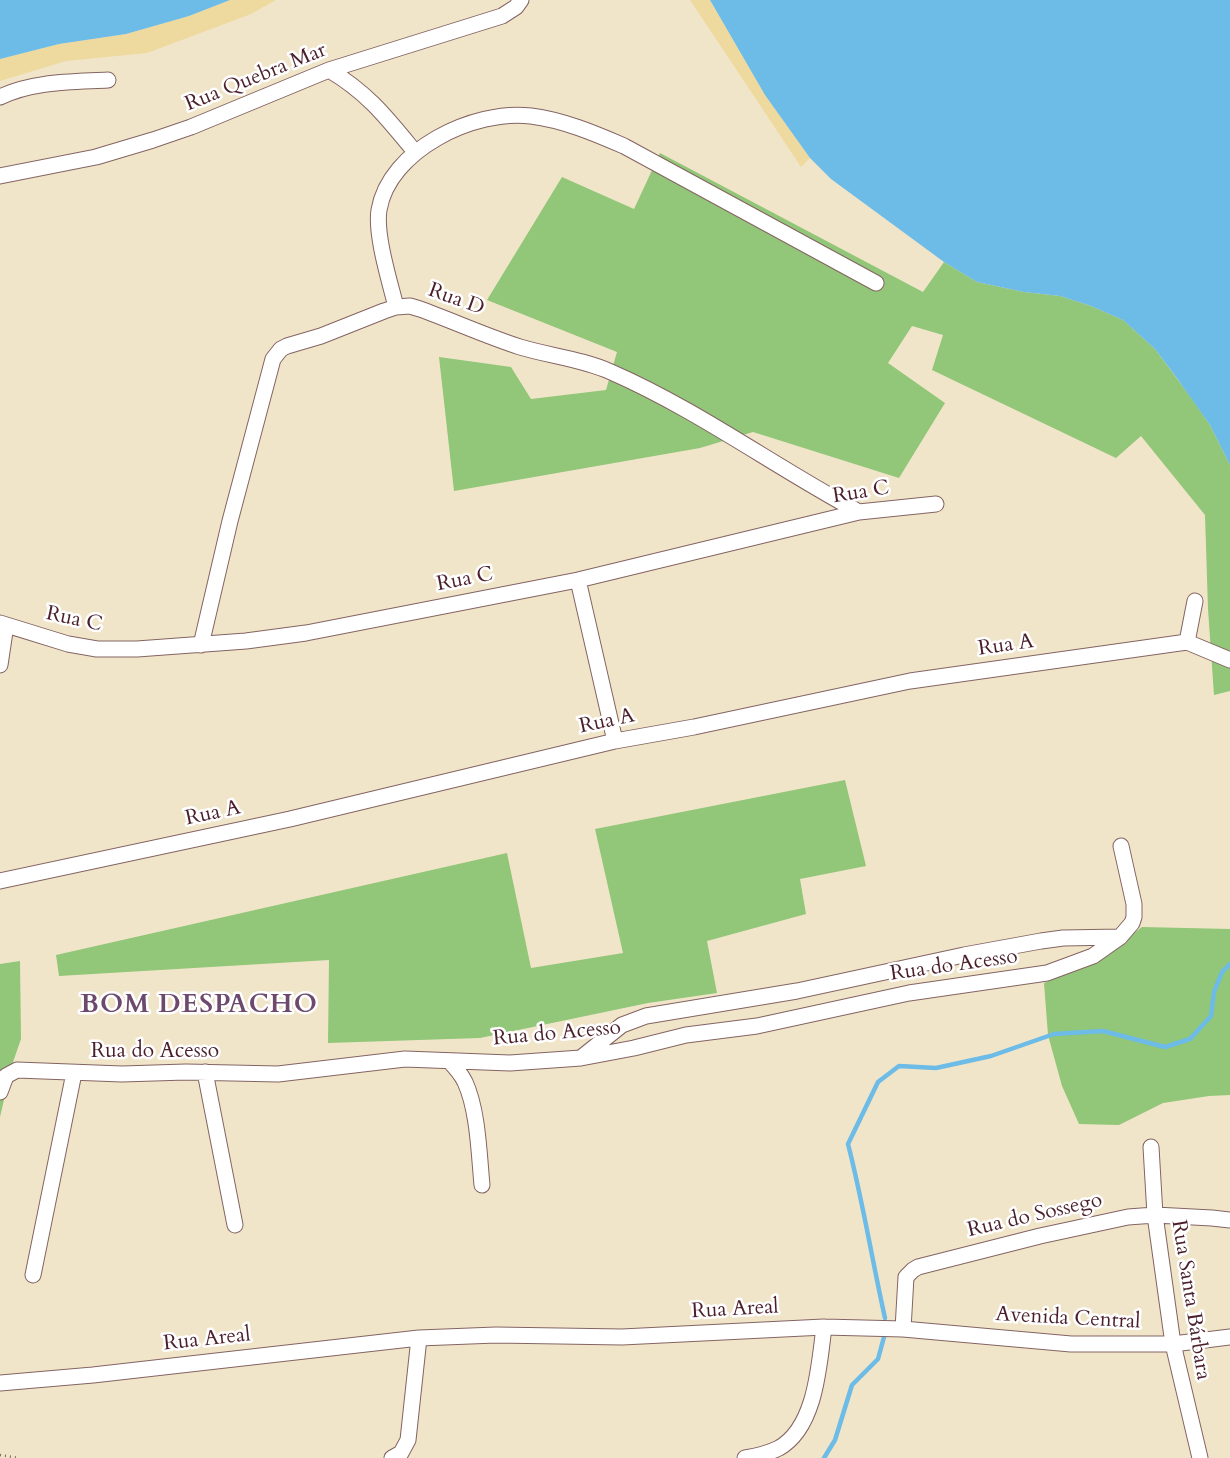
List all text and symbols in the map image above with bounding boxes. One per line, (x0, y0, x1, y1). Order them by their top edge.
street label: Rua Quebra Mar (182, 38, 330, 118)
street label: Rua D (425, 278, 487, 322)
street label: Rua C (831, 476, 891, 510)
street label: Rua C (435, 562, 495, 598)
street label: Rua C (44, 602, 104, 638)
street label: Rua A (977, 630, 1035, 662)
street label: Rua A (577, 704, 637, 740)
street label: Rua A (183, 796, 243, 832)
street label: Rua do Acesso (889, 945, 1019, 987)
district label: BOM DESPACHO (79, 990, 319, 1022)
street label: Rua do Acesso (492, 1016, 622, 1052)
street label: Rua do Acesso (91, 1039, 219, 1065)
street label: Rua do Sossego (965, 1188, 1105, 1244)
street label: Rua Santa Bárbara (1165, 1218, 1215, 1382)
street label: Rua Areal (691, 1295, 779, 1325)
street label: Avenida Central (995, 1303, 1141, 1335)
street label: Rua Areal (162, 1323, 252, 1357)

